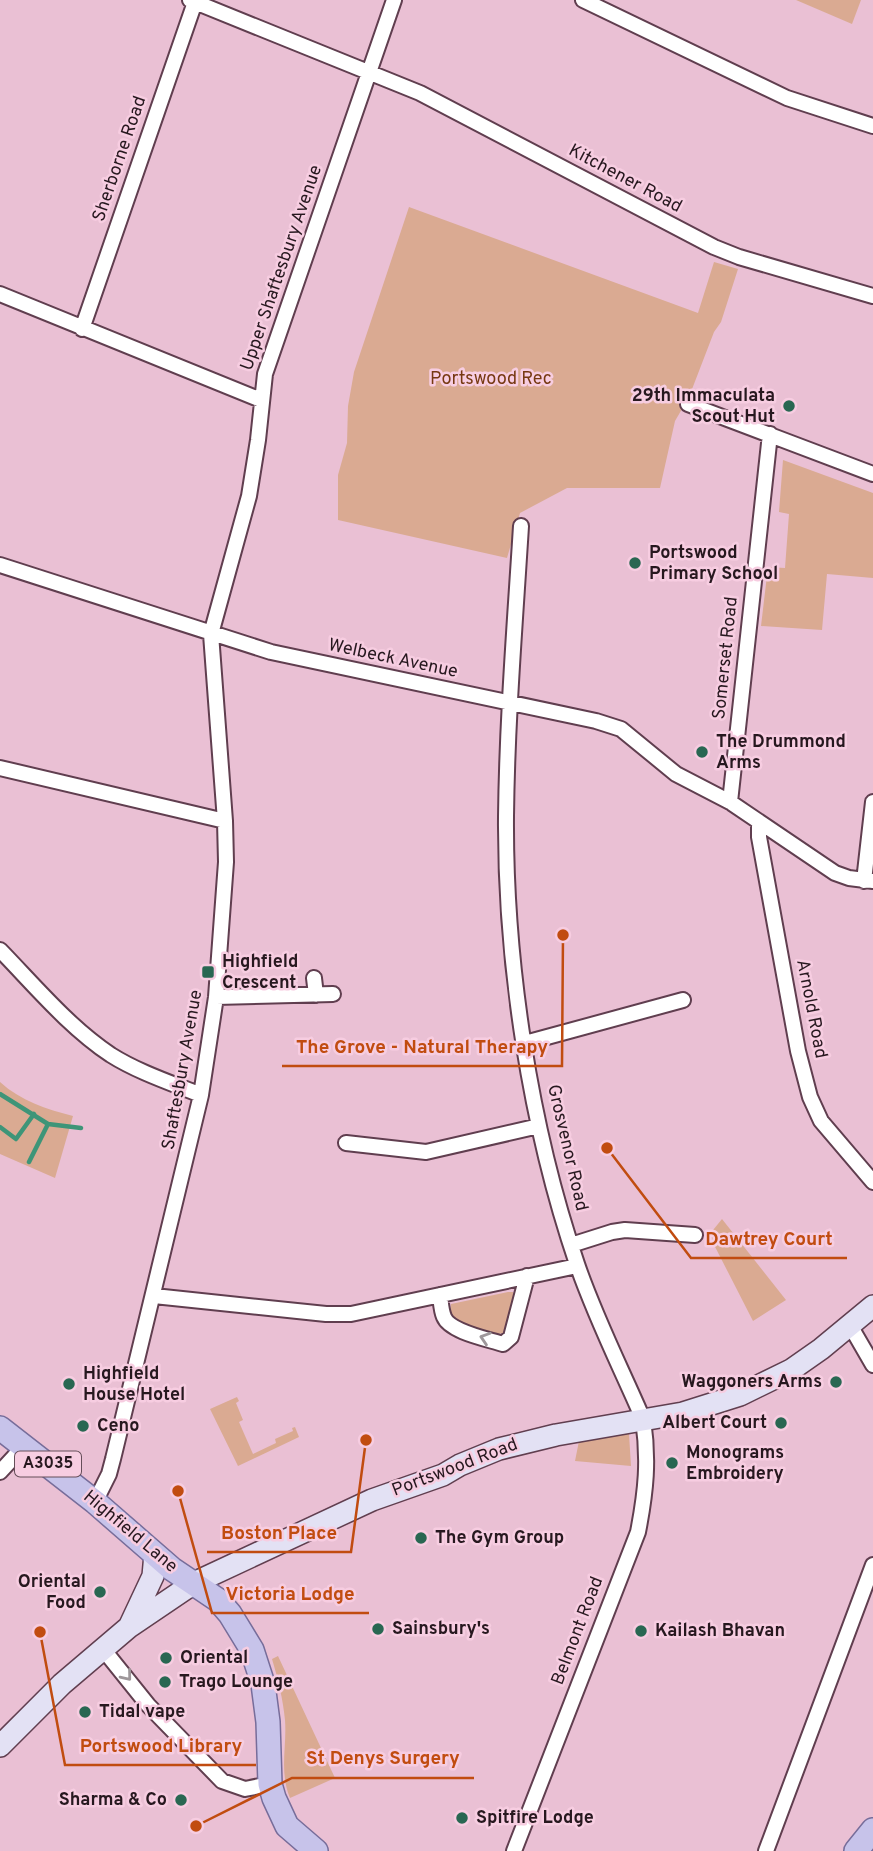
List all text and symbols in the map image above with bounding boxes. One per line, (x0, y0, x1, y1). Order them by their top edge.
street label: Sherborne Road (88, 93, 152, 225)
street label: Kitchener Road (564, 139, 686, 219)
street label: Upper Shaftesbury Avenue (236, 162, 328, 374)
park label: Portswood Rec (430, 368, 552, 391)
place label: 29th Immaculata Scout Hut (632, 385, 775, 429)
marker: 29th Immaculata Scout Hut (781, 398, 797, 414)
place label: Portswood Primary School (649, 542, 778, 586)
marker: Portswood Primary School (627, 555, 643, 571)
street label: Somerset Road (708, 596, 744, 720)
street label: Welbeck Avenue (326, 634, 460, 684)
place label: The Drummond Arms (716, 731, 846, 775)
marker: The Drummond Arms (694, 744, 710, 760)
place label: Highfield Crescent (222, 951, 298, 995)
street label: Arnold Road (790, 958, 832, 1060)
marker: Highfield Crescent (200, 964, 216, 980)
street label: Shaftesbury Avenue (158, 988, 208, 1152)
callout: The Grove - Natural Therapy (282, 1026, 562, 1066)
text: The Grove - Natural Therapy (296, 1036, 548, 1060)
street label: Grosvenor Road (541, 1082, 593, 1214)
callout: Dawtrey Court (691, 1218, 847, 1258)
text: Dawtrey Court (705, 1228, 833, 1252)
one-way arrow (479, 1331, 491, 1346)
place label: Highfield House Hotel (83, 1363, 185, 1407)
place label: Waggoners Arms (681, 1371, 822, 1394)
marker: Waggoners Arms (828, 1374, 844, 1390)
marker: Highfield House Hotel (61, 1376, 77, 1392)
place label: Albert Court (662, 1412, 767, 1435)
place label: Ceno (97, 1415, 139, 1438)
marker: Albert Court (773, 1415, 789, 1431)
marker: Ceno (75, 1418, 91, 1434)
street label: Portswood Road (389, 1433, 521, 1503)
place label: Monograms Embroidery (686, 1442, 784, 1486)
road number: A3035 (15, 1452, 81, 1476)
marker: Monograms Embroidery (664, 1455, 680, 1471)
street label: Highfield Lane (78, 1486, 182, 1578)
callout: Boston Place (207, 1512, 351, 1552)
text: Boston Place (221, 1522, 337, 1546)
place label: The Gym Group (435, 1527, 564, 1550)
marker: The Gym Group (413, 1530, 429, 1546)
place label: Oriental Food (18, 1571, 86, 1615)
callout: Victoria Lodge (212, 1573, 369, 1613)
street label: Belmont Road (547, 1573, 609, 1689)
text: Victoria Lodge (226, 1583, 354, 1607)
marker: Oriental Food (92, 1584, 108, 1600)
place label: Sainsbury's (392, 1618, 490, 1641)
place label: Kailash Bhavan (655, 1620, 785, 1643)
marker: Sainsbury's (370, 1621, 386, 1637)
marker: Kailash Bhavan (633, 1623, 649, 1639)
place label: Oriental (180, 1647, 248, 1670)
marker: Oriental (158, 1650, 174, 1666)
one-way arrow (118, 1668, 131, 1680)
place label: Trago Lounge (179, 1671, 293, 1694)
marker: Trago Lounge (157, 1674, 173, 1690)
place label: Tidal vape (99, 1701, 185, 1724)
marker: Tidal vape (77, 1704, 93, 1720)
callout: Portswood Library (65, 1725, 256, 1765)
text: Portswood Library (80, 1735, 243, 1759)
callout: St Denys Surgery (292, 1738, 474, 1778)
text: St Denys Surgery (306, 1747, 460, 1771)
place label: Sharma & Co (59, 1789, 167, 1812)
marker: Sharma & Co (173, 1792, 189, 1808)
place label: Spitfire Lodge (476, 1807, 594, 1830)
marker: Spitfire Lodge (454, 1810, 470, 1826)

